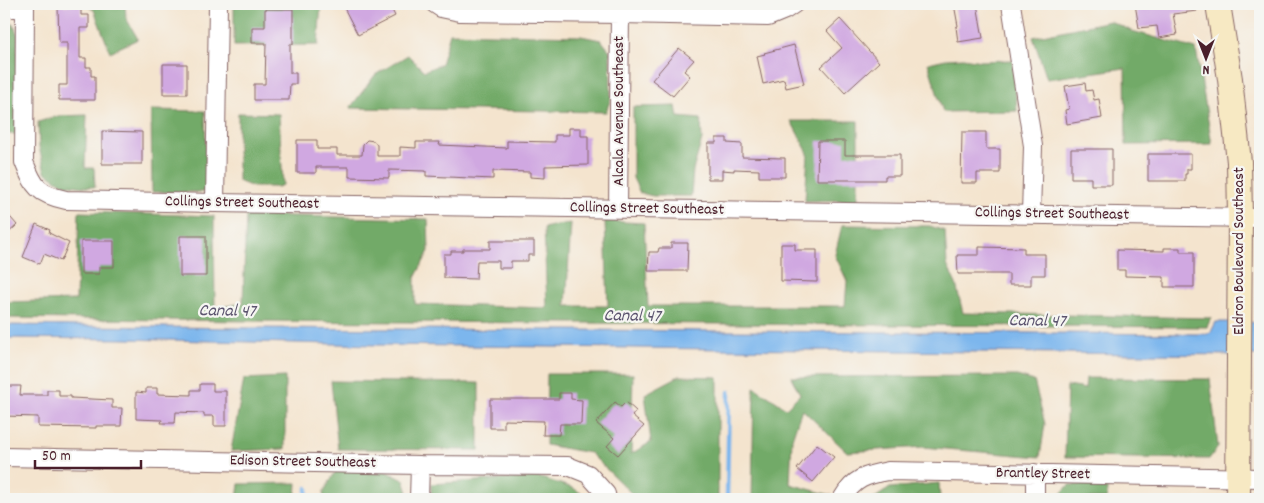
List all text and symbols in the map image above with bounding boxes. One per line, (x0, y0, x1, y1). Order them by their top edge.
north arrow (1182, 32, 1232, 82)
street label: Alcala Avenue Southeast (608, 36, 631, 186)
text: N (1202, 59, 1209, 79)
street label: Eldron Boulevard Southeast (1228, 167, 1251, 335)
street label: Collings Street Southeast (165, 190, 319, 216)
street label: Collings Street Southeast (570, 196, 724, 222)
street label: Collings Street Southeast (975, 201, 1129, 227)
water label: Canal 47 (198, 299, 258, 325)
water label: Canal 47 (603, 304, 663, 330)
water label: Canal 47 (1008, 309, 1068, 335)
scale bar (35, 438, 141, 470)
text: 50 m (42, 446, 71, 468)
street label: Edison Street Southeast (229, 449, 377, 475)
street label: Brantley Street (996, 462, 1090, 486)

